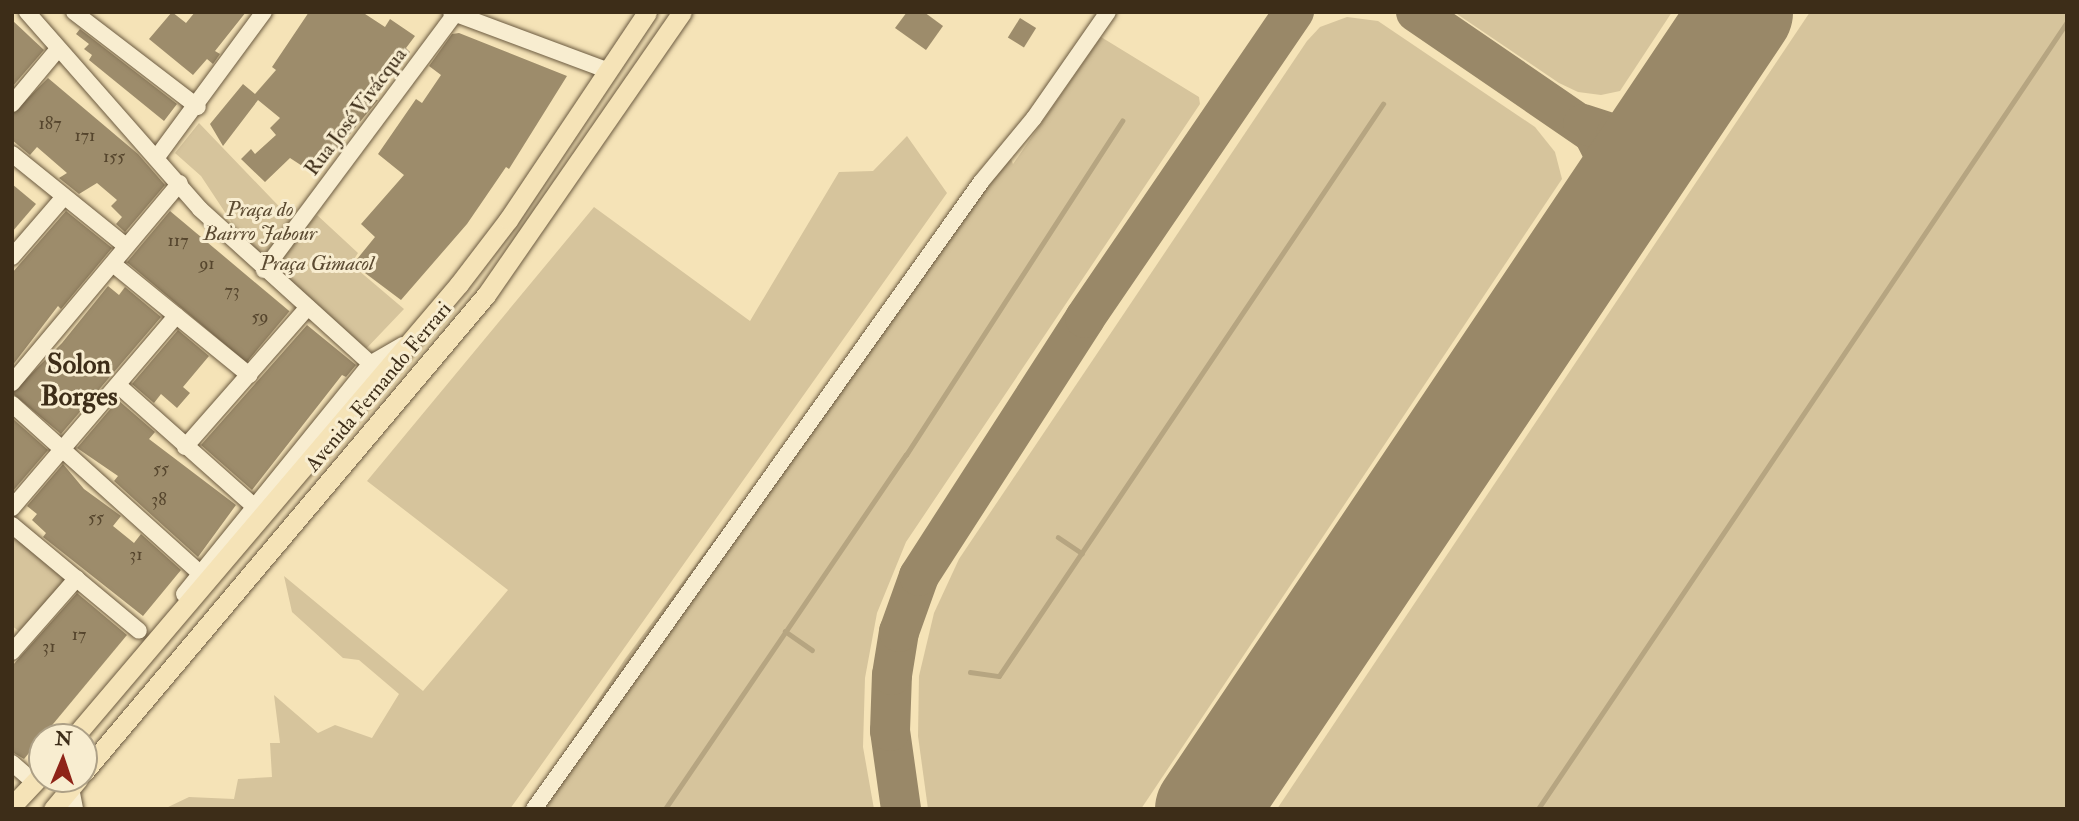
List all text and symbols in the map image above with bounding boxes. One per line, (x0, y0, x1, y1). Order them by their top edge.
street label: Rua José Vivácqua (300, 43, 412, 181)
house number: 187 (38, 113, 62, 135)
house number: 171 (74, 125, 96, 147)
house number: 155 (103, 146, 125, 168)
park label: Praça do Bairro Jabour (203, 197, 317, 247)
house number: 117 (167, 230, 189, 252)
park label: Praça Gimacol (260, 251, 374, 277)
house number: 91 (199, 253, 215, 275)
house number: 73 (224, 280, 240, 302)
street label: Avenida Fernando Ferrari (301, 297, 457, 477)
house number: 59 (251, 306, 269, 328)
district label: Solon Borges (40, 348, 118, 414)
house number: 55 (153, 458, 169, 480)
house number: 38 (151, 489, 167, 511)
house number: 55 (88, 507, 104, 529)
house number: 31 (129, 544, 143, 566)
house number: 17 (72, 624, 86, 646)
house number: 31 (42, 636, 56, 658)
north arrow (28, 723, 98, 793)
text: N (55, 727, 73, 751)

